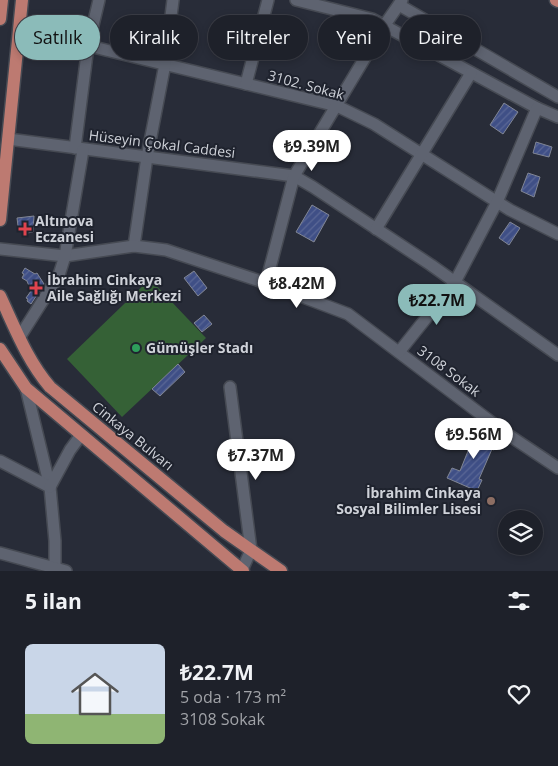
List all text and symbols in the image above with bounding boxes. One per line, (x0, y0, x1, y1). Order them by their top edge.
chip: Satılık (15, 15, 100, 60)
chip: Kiralık (110, 15, 198, 60)
chip: Filtreler (208, 15, 308, 60)
chip: Yeni (318, 15, 390, 60)
chip: Daire (400, 15, 481, 60)
street label: 3102. Sokak (266, 65, 347, 104)
street label: Hüseyin Çokal Caddesi (88, 125, 236, 162)
pin: ₺9.39M (271, 130, 353, 172)
text: ₺9.39M (284, 135, 340, 157)
place label: Altınova Eczanesi (35, 211, 94, 246)
marker: Altınova Eczanesi (19, 223, 31, 235)
pin: ₺8.42M (256, 266, 338, 309)
place label: İbrahim Cinkaya Aile Sağlığı Merkezi (47, 270, 181, 305)
text: ₺8.42M (269, 272, 325, 294)
marker: İbrahim Cinkaya Aile Sağlığı Merkezi (29, 281, 43, 295)
pin: ₺22.7M (396, 284, 478, 326)
text: ₺22.7M (409, 289, 465, 311)
place label: Gümüşler Stadı (146, 338, 253, 357)
street label: 3108 Sokak (414, 341, 485, 401)
marker: Gümüşler Stadı (130, 342, 142, 354)
street label: Cinkaya Bulvarı (89, 397, 178, 474)
pin: ₺9.56M (433, 418, 515, 460)
text: ₺9.56M (446, 423, 502, 445)
pin: ₺7.37M (215, 438, 297, 481)
text: ₺7.37M (228, 444, 284, 466)
place label: İbrahim Cinkaya Sosyal Bilimler Lisesi (336, 483, 481, 518)
marker: İbrahim Cinkaya Sosyal Bilimler Lisesi (485, 495, 497, 507)
map controls (498, 510, 543, 555)
button: layers (498, 510, 543, 555)
text: 5 ilan (25, 587, 82, 615)
icon: filters (505, 587, 533, 615)
text: ₺22.7M (180, 658, 254, 686)
icon: home (65, 664, 125, 724)
icon: heart (505, 680, 533, 708)
text: 5 oda · 173 m² (180, 686, 286, 708)
text: 3108 Sokak (180, 708, 265, 730)

